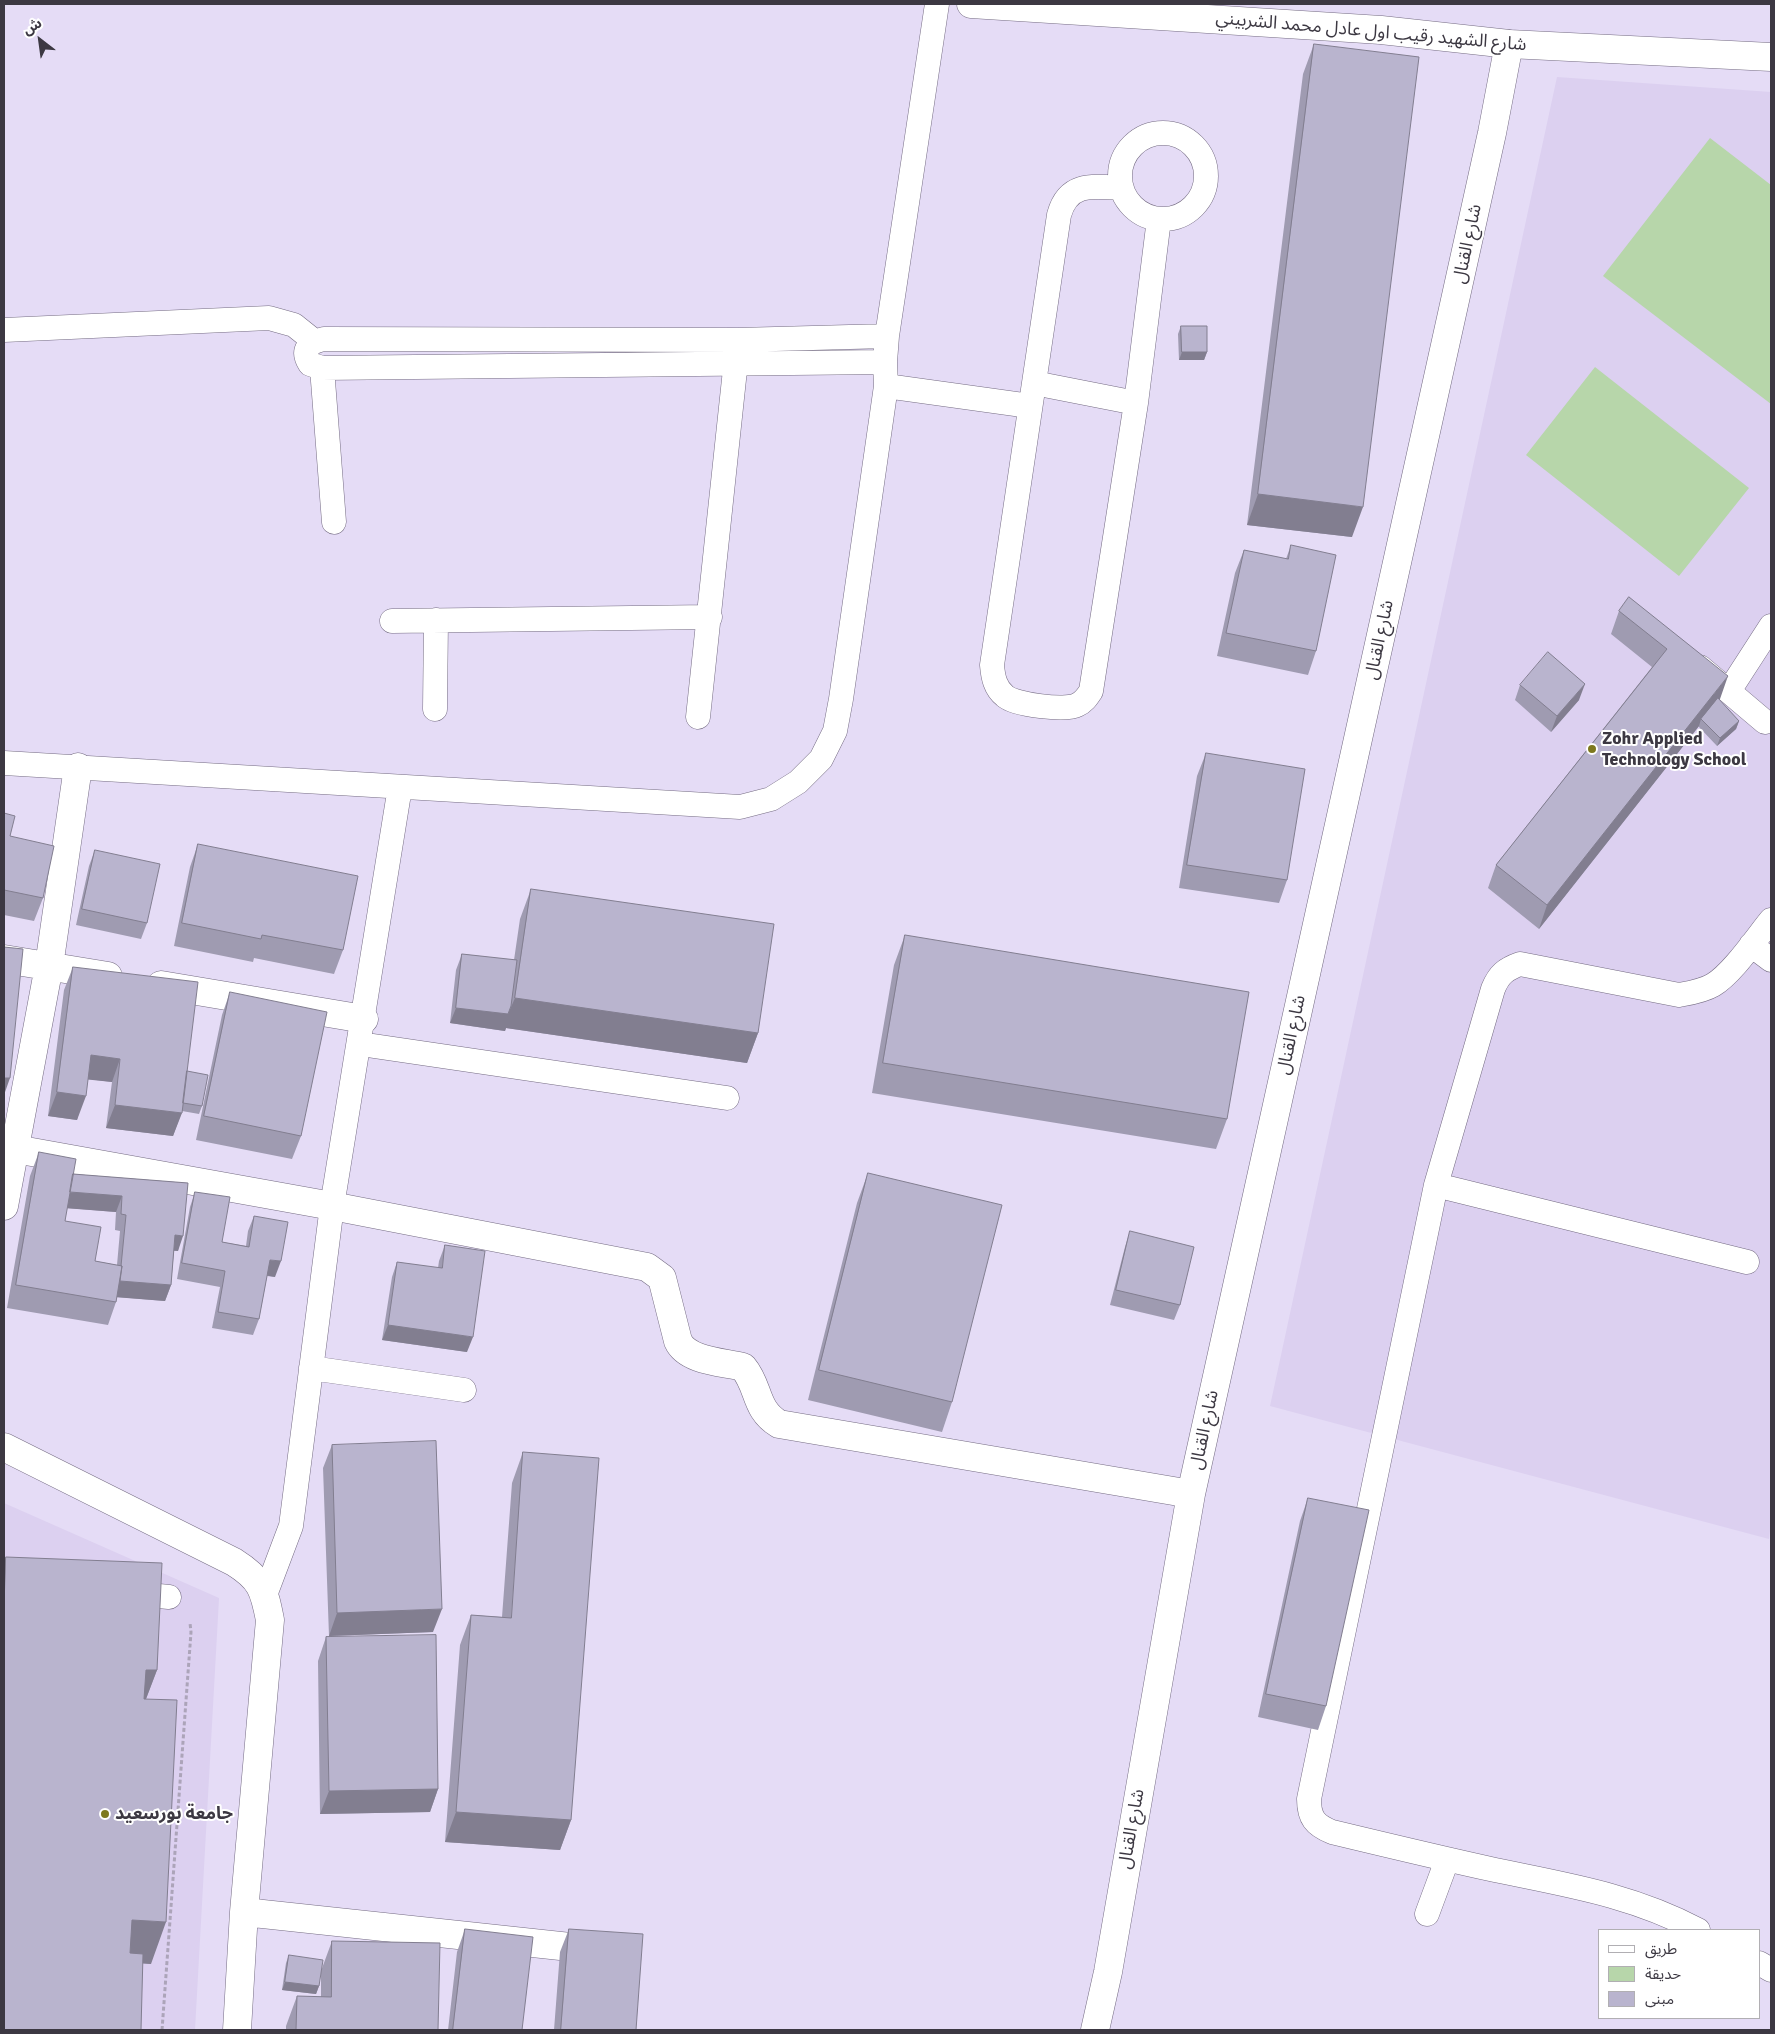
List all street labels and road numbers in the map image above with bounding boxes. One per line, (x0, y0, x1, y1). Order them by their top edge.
street label: شارع الشهيد رقيب اول عادل محمد الشربيني (1215, 8, 1527, 56)
street label: شارع القنال (1449, 202, 1487, 286)
street label: شارع القنال (1361, 598, 1399, 682)
street label: شارع القنال (1273, 993, 1311, 1077)
street label: شارع القنال (1186, 1388, 1224, 1472)
street label: شارع القنال (1114, 1787, 1150, 1871)

